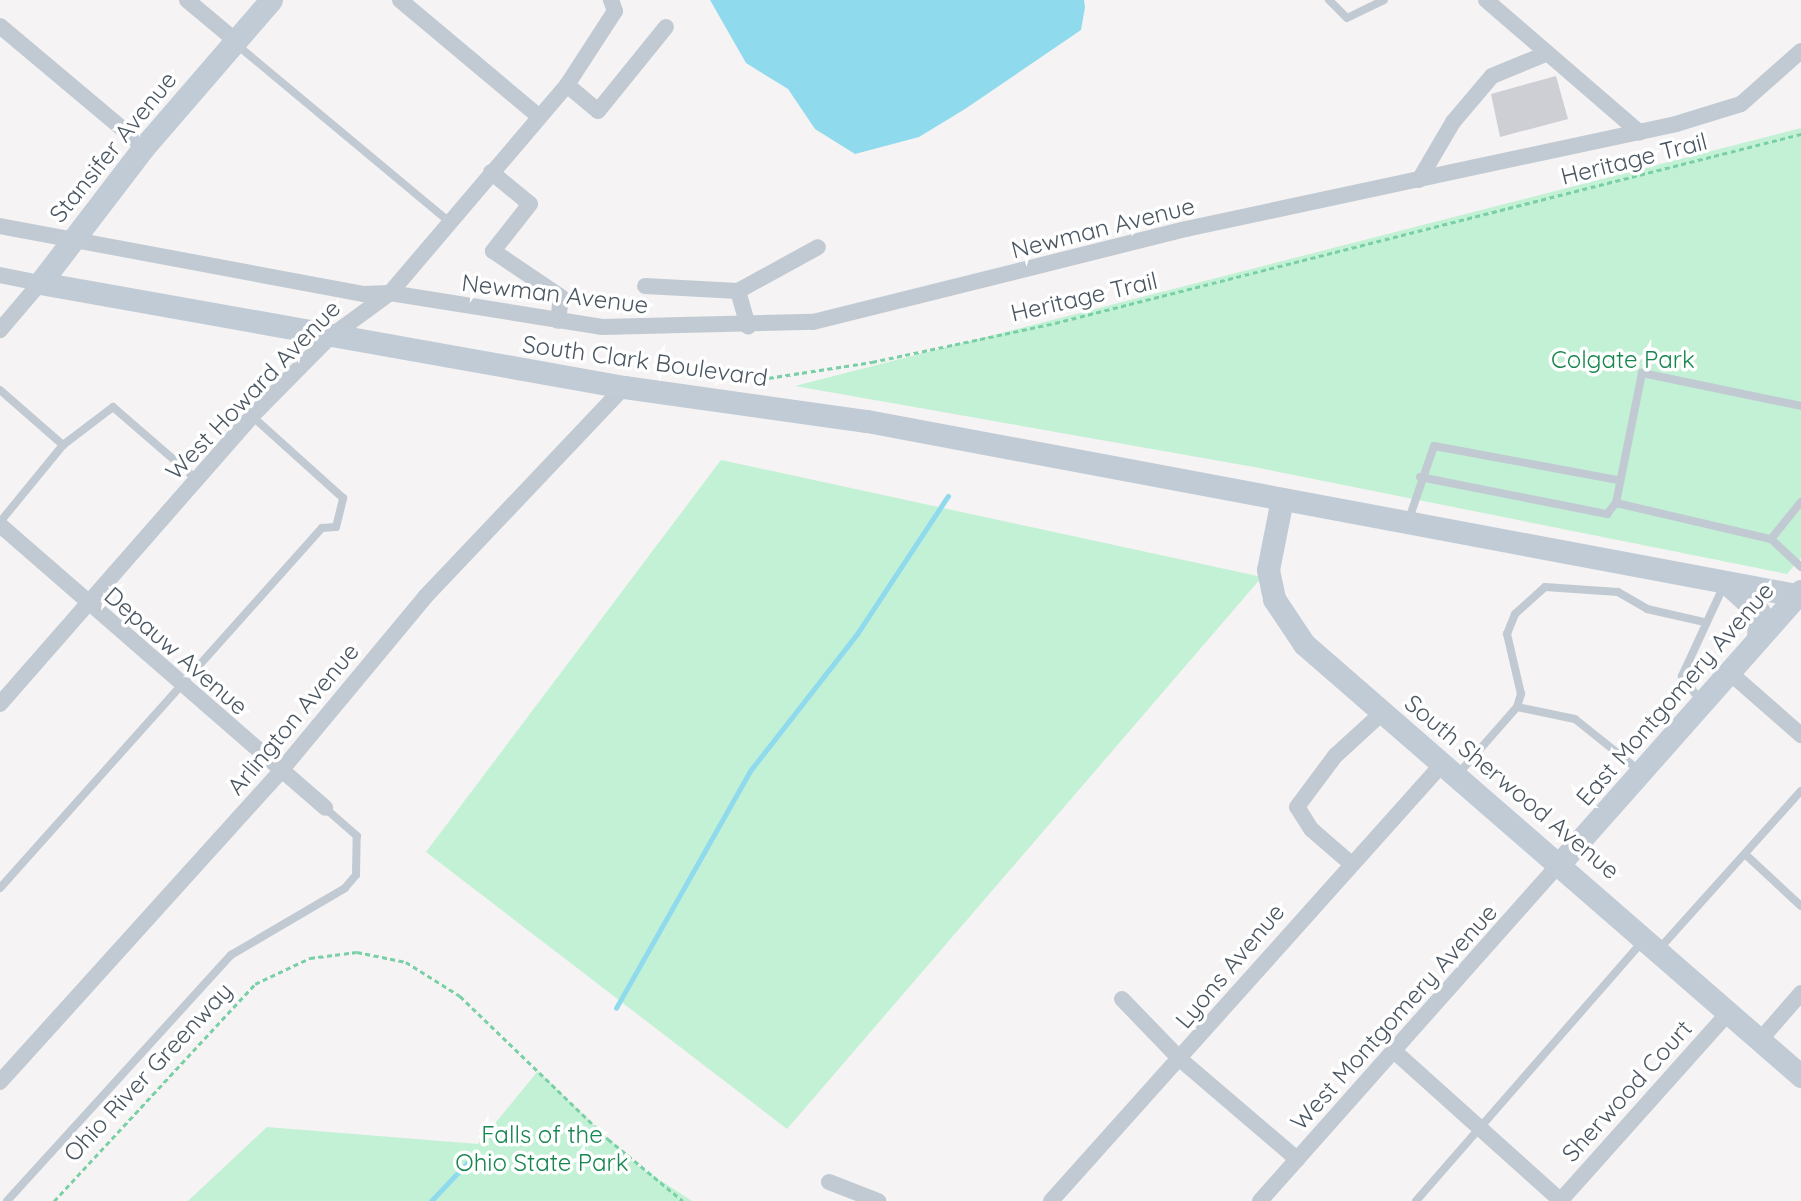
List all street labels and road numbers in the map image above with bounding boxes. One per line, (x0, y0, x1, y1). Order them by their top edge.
street label: Stansifer Avenue (43, 66, 183, 228)
street label: Heritage Trail (1558, 127, 1710, 191)
street label: Newman Avenue (1008, 191, 1198, 265)
street label: Heritage Trail (1008, 266, 1160, 328)
street label: Newman Avenue (460, 268, 650, 320)
street label: West Howard Avenue (160, 294, 346, 486)
street label: South Clark Boulevard (521, 330, 769, 392)
street label: East Montgomery Avenue (1570, 577, 1780, 811)
street label: Depauw Avenue (99, 581, 253, 721)
street label: Arlington Avenue (221, 637, 365, 801)
street label: South Sherwood Avenue (1399, 689, 1625, 885)
street label: Lyons Avenue (1169, 898, 1291, 1034)
street label: West Montgomery Avenue (1285, 898, 1503, 1136)
street label: Ohio River Greenway (58, 977, 238, 1167)
street label: Sherwood Court (1556, 1014, 1698, 1168)

